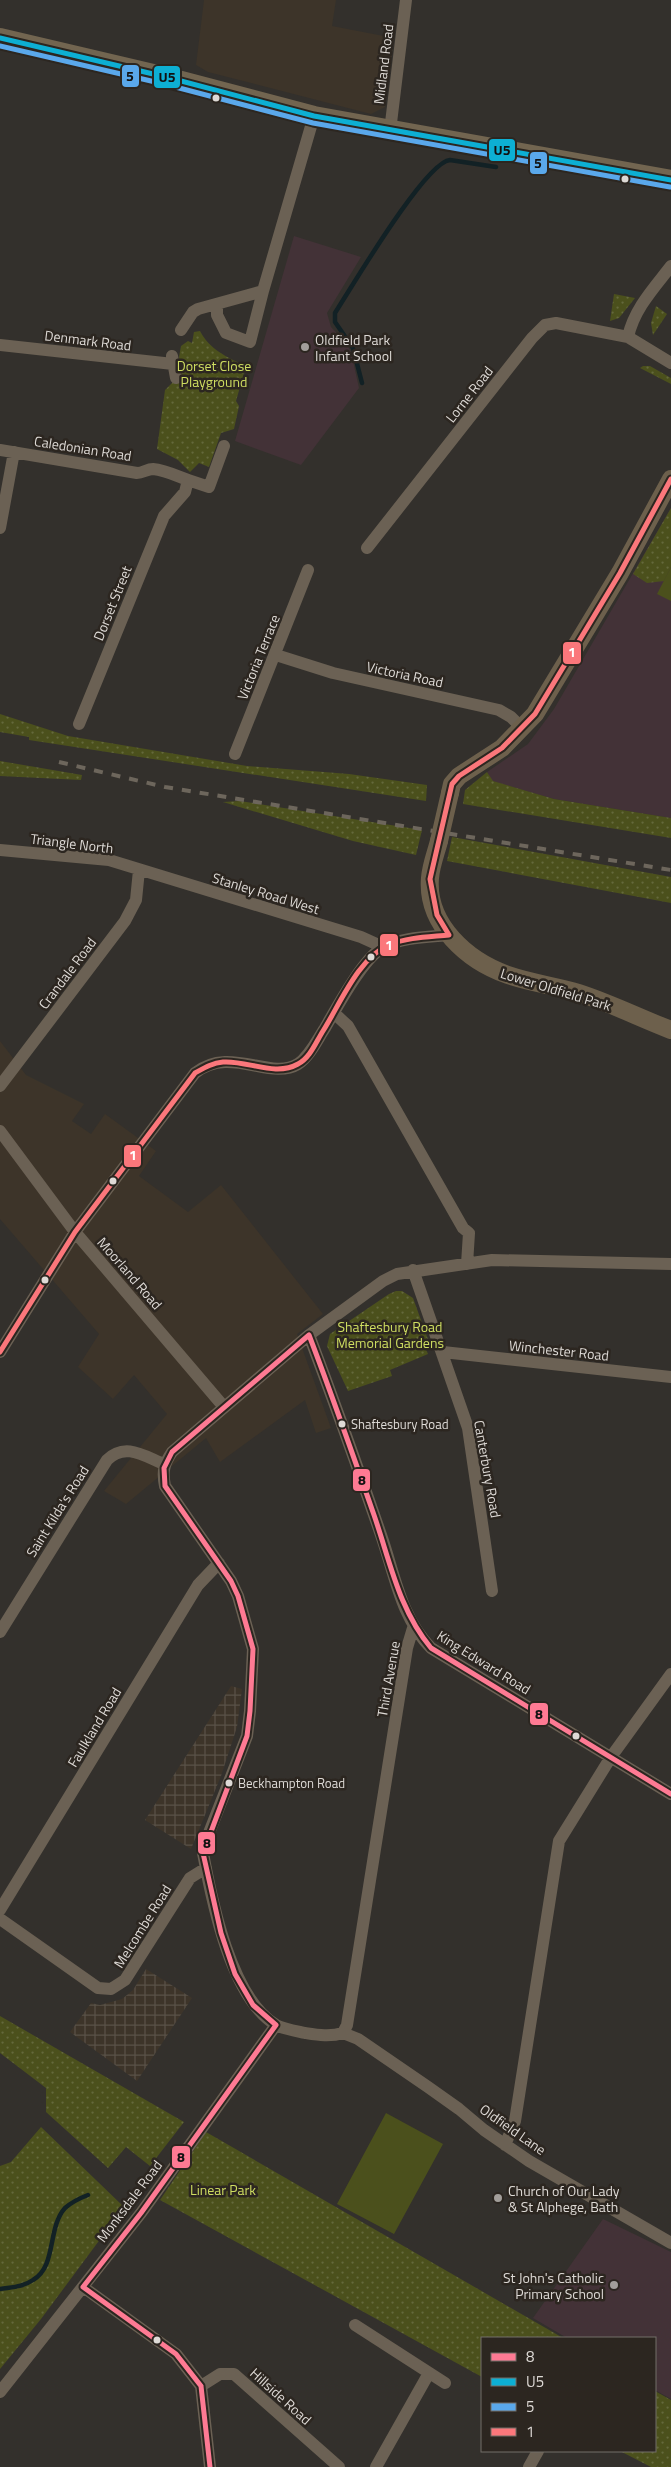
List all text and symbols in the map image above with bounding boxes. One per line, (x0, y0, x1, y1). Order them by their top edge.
street label: Midland Road (368, 23, 398, 105)
line badge: 5 (121, 64, 140, 88)
text: 5 (126, 65, 134, 86)
line badge: U5 (153, 65, 181, 89)
text: U5 (159, 66, 176, 87)
unlabelled marker (211, 93, 221, 103)
line badge: U5 (488, 138, 516, 162)
text: U5 (494, 139, 511, 160)
line badge: 5 (529, 151, 548, 175)
text: 5 (534, 152, 542, 173)
unlabelled marker (620, 174, 630, 184)
street label: Denmark Road (43, 324, 133, 356)
place label: Oldfield Park Infant School (315, 329, 392, 366)
marker: Oldfield Park Infant School (299, 341, 311, 353)
park label: Dorset Close Playground (177, 355, 251, 392)
street label: Lorne Road (440, 361, 498, 427)
street label: Caledonian Road (33, 430, 133, 466)
street label: Dorset Street (87, 562, 137, 644)
street label: Victoria Terrace (231, 611, 285, 703)
line badge: 1 (562, 641, 582, 665)
text: 1 (568, 641, 576, 662)
street label: Victoria Road (365, 656, 445, 692)
street label: Triangle North (29, 828, 115, 858)
street label: Stanley Road West (210, 867, 322, 919)
street label: Crandale Road (33, 933, 101, 1013)
line badge: 1 (379, 933, 399, 957)
text: 1 (385, 934, 393, 955)
unlabelled marker (366, 952, 376, 962)
street label: Lower Oldfield Park (498, 962, 614, 1016)
line badge: 1 (123, 1144, 142, 1168)
text: 1 (129, 1144, 137, 1165)
unlabelled marker (108, 1176, 118, 1186)
street label: Moorland Road (93, 1232, 167, 1314)
unlabelled marker (40, 1275, 50, 1285)
park label: Shaftesbury Road Memorial Gardens (336, 1316, 444, 1353)
street label: Winchester Road (508, 1334, 610, 1366)
place label: Shaftesbury Road (351, 1414, 449, 1434)
marker: Shaftesbury Road (337, 1419, 347, 1429)
street label: Canterbury Road (469, 1419, 507, 1519)
street label: Saint Kilda's Road (20, 1461, 94, 1561)
line badge: 8 (352, 1468, 371, 1492)
text: 8 (358, 1469, 366, 1490)
street label: King Edward Road (433, 1625, 535, 1699)
street label: Third Avenue (371, 1639, 405, 1719)
street label: Faulkland Road (62, 1683, 126, 1771)
line badge: 8 (529, 1702, 549, 1726)
text: 8 (535, 1703, 543, 1724)
unlabelled marker (571, 1731, 581, 1741)
place label: Beckhampton Road (238, 1773, 345, 1793)
marker: Beckhampton Road (224, 1778, 234, 1788)
line badge: 8 (197, 1831, 216, 1855)
text: 8 (203, 1832, 211, 1853)
street label: Melcombe Road (108, 1880, 176, 1972)
street label: Oldfield Lane (476, 2098, 550, 2160)
line badge: 8 (171, 2145, 191, 2169)
text: 8 (177, 2146, 185, 2167)
street label: Monksdale Road (91, 2156, 167, 2246)
park label: Linear Park (190, 2179, 256, 2200)
place label: Church of Our Lady & St Alphege, Bath (508, 2180, 620, 2217)
marker: Church of Our Lady & St Alphege, Bath (492, 2192, 504, 2204)
place label: St John's Catholic Primary School (503, 2267, 604, 2304)
marker: St John's Catholic Primary School (608, 2279, 620, 2291)
unlabelled marker (152, 2335, 162, 2345)
legend (481, 2337, 656, 2452)
text: 8 (526, 2345, 534, 2368)
street label: Hillside Road (246, 2363, 316, 2429)
text: U5 (526, 2370, 544, 2393)
text: 5 (526, 2395, 534, 2418)
text: 1 (526, 2420, 534, 2443)

